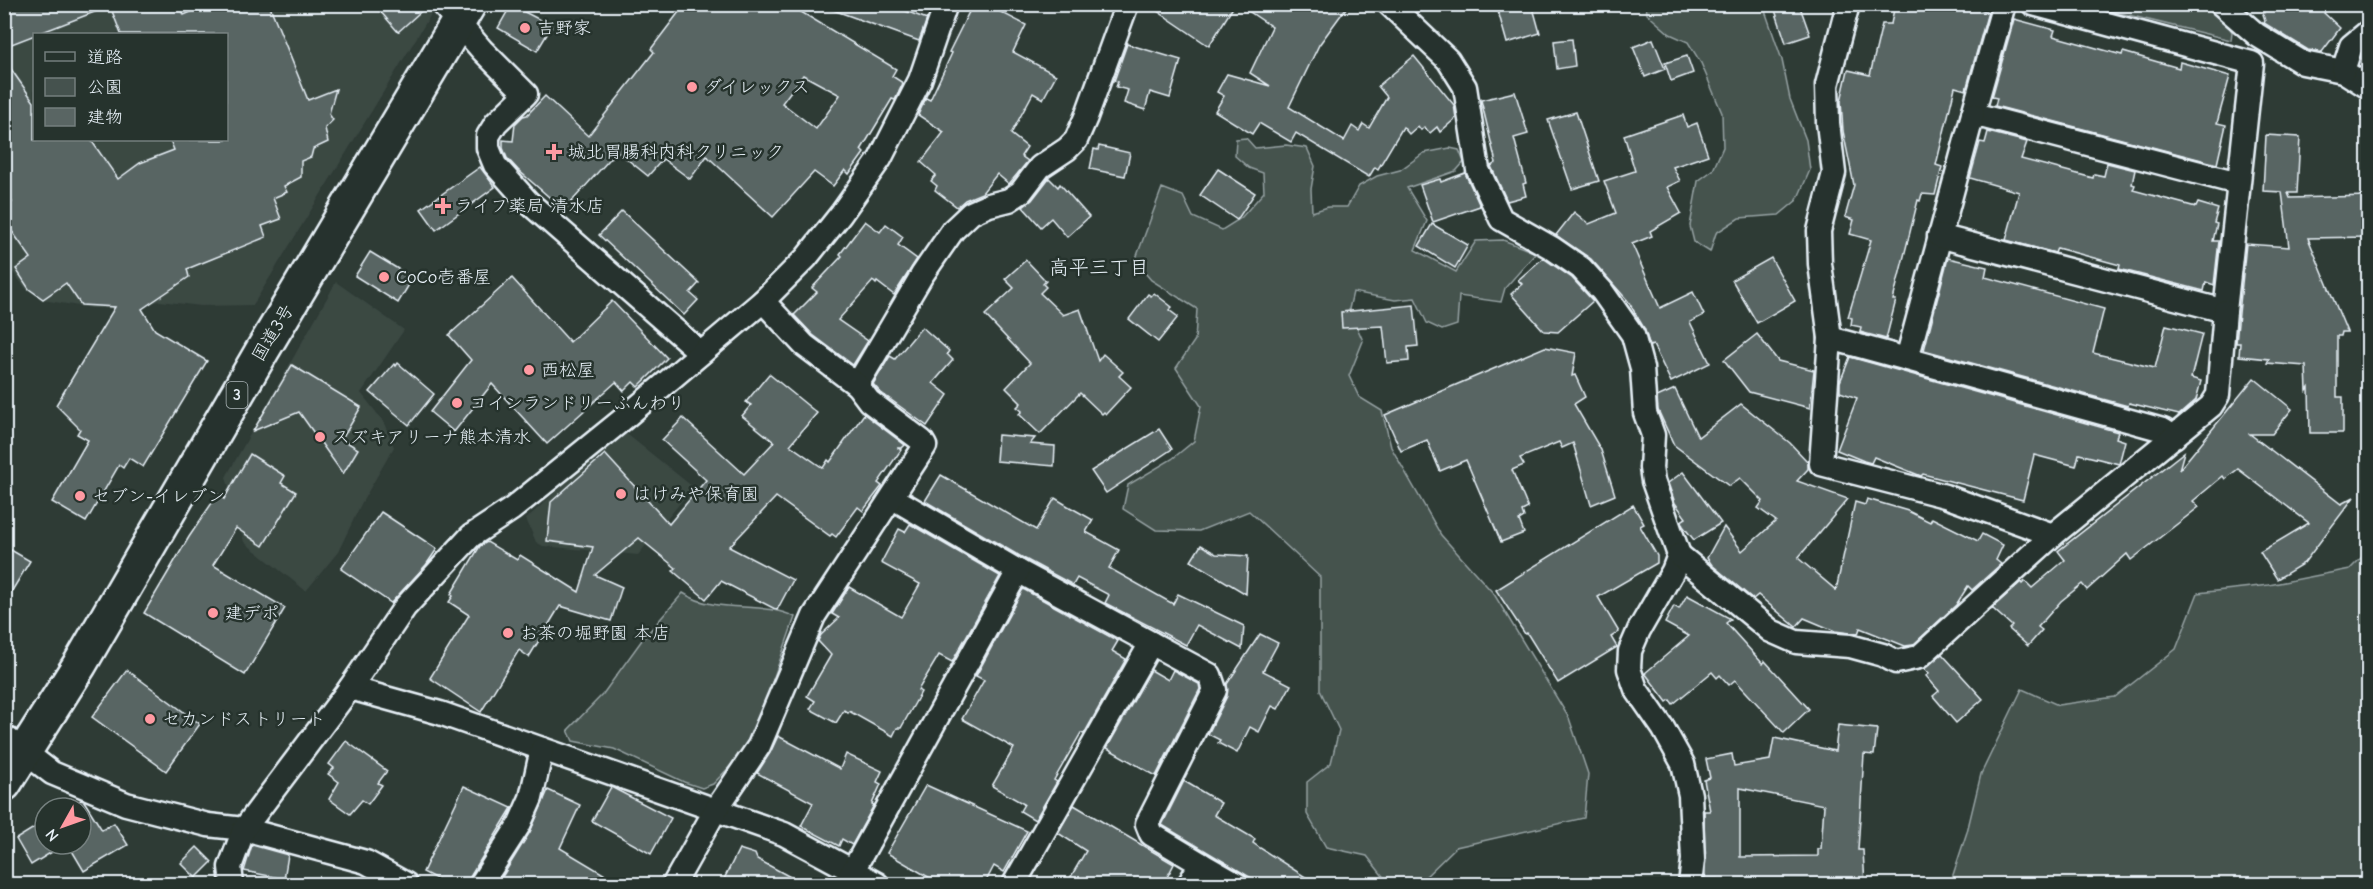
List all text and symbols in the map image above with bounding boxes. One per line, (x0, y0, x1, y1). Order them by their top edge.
place label: 吉野家 (537, 18, 591, 39)
marker: 吉野家 (518, 21, 532, 35)
legend (33, 33, 228, 141)
text: 道路 (87, 47, 123, 68)
text: 公園 (87, 77, 123, 98)
place label: ダイレックス (704, 77, 810, 98)
marker: ダイレックス (685, 80, 699, 94)
text: 建物 (87, 107, 123, 128)
place label: 城北胃腸科内科クリニック (568, 142, 784, 163)
marker: 城北胃腸科内科クリニック (545, 143, 563, 161)
place label: ライフ薬局 清水店 (455, 196, 604, 217)
marker: ライフ薬局 清水店 (436, 199, 450, 213)
district label: 高平三丁目 (1049, 256, 1149, 279)
place label: CoCo壱番屋 (396, 267, 491, 288)
marker: CoCo壱番屋 (377, 270, 391, 284)
street label: 国道3号 (248, 301, 298, 365)
place label: 西松屋 (541, 360, 595, 381)
marker: 西松屋 (522, 363, 536, 377)
road number: 3 (226, 382, 248, 408)
place label: コインランドリーふんわり (469, 393, 685, 414)
marker: コインランドリーふんわり (450, 396, 464, 410)
place label: スズキアリーナ熊本清水 (332, 427, 531, 448)
marker: スズキアリーナ熊本清水 (313, 430, 327, 444)
place label: はけみや保育園 (633, 484, 759, 505)
place label: セブン-イレブン (92, 486, 225, 507)
marker: はけみや保育園 (614, 487, 628, 501)
marker: セブン-イレブン (73, 489, 87, 503)
place label: 建デポ (225, 603, 279, 624)
marker: 建デポ (206, 606, 220, 620)
place label: お茶の堀野園 本店 (520, 623, 670, 644)
marker: お茶の堀野園 本店 (501, 626, 515, 640)
place label: セカンドストリート (162, 709, 325, 730)
marker: セカンドストリート (143, 712, 157, 726)
north arrow (33, 796, 93, 856)
text: N (42, 825, 63, 845)

